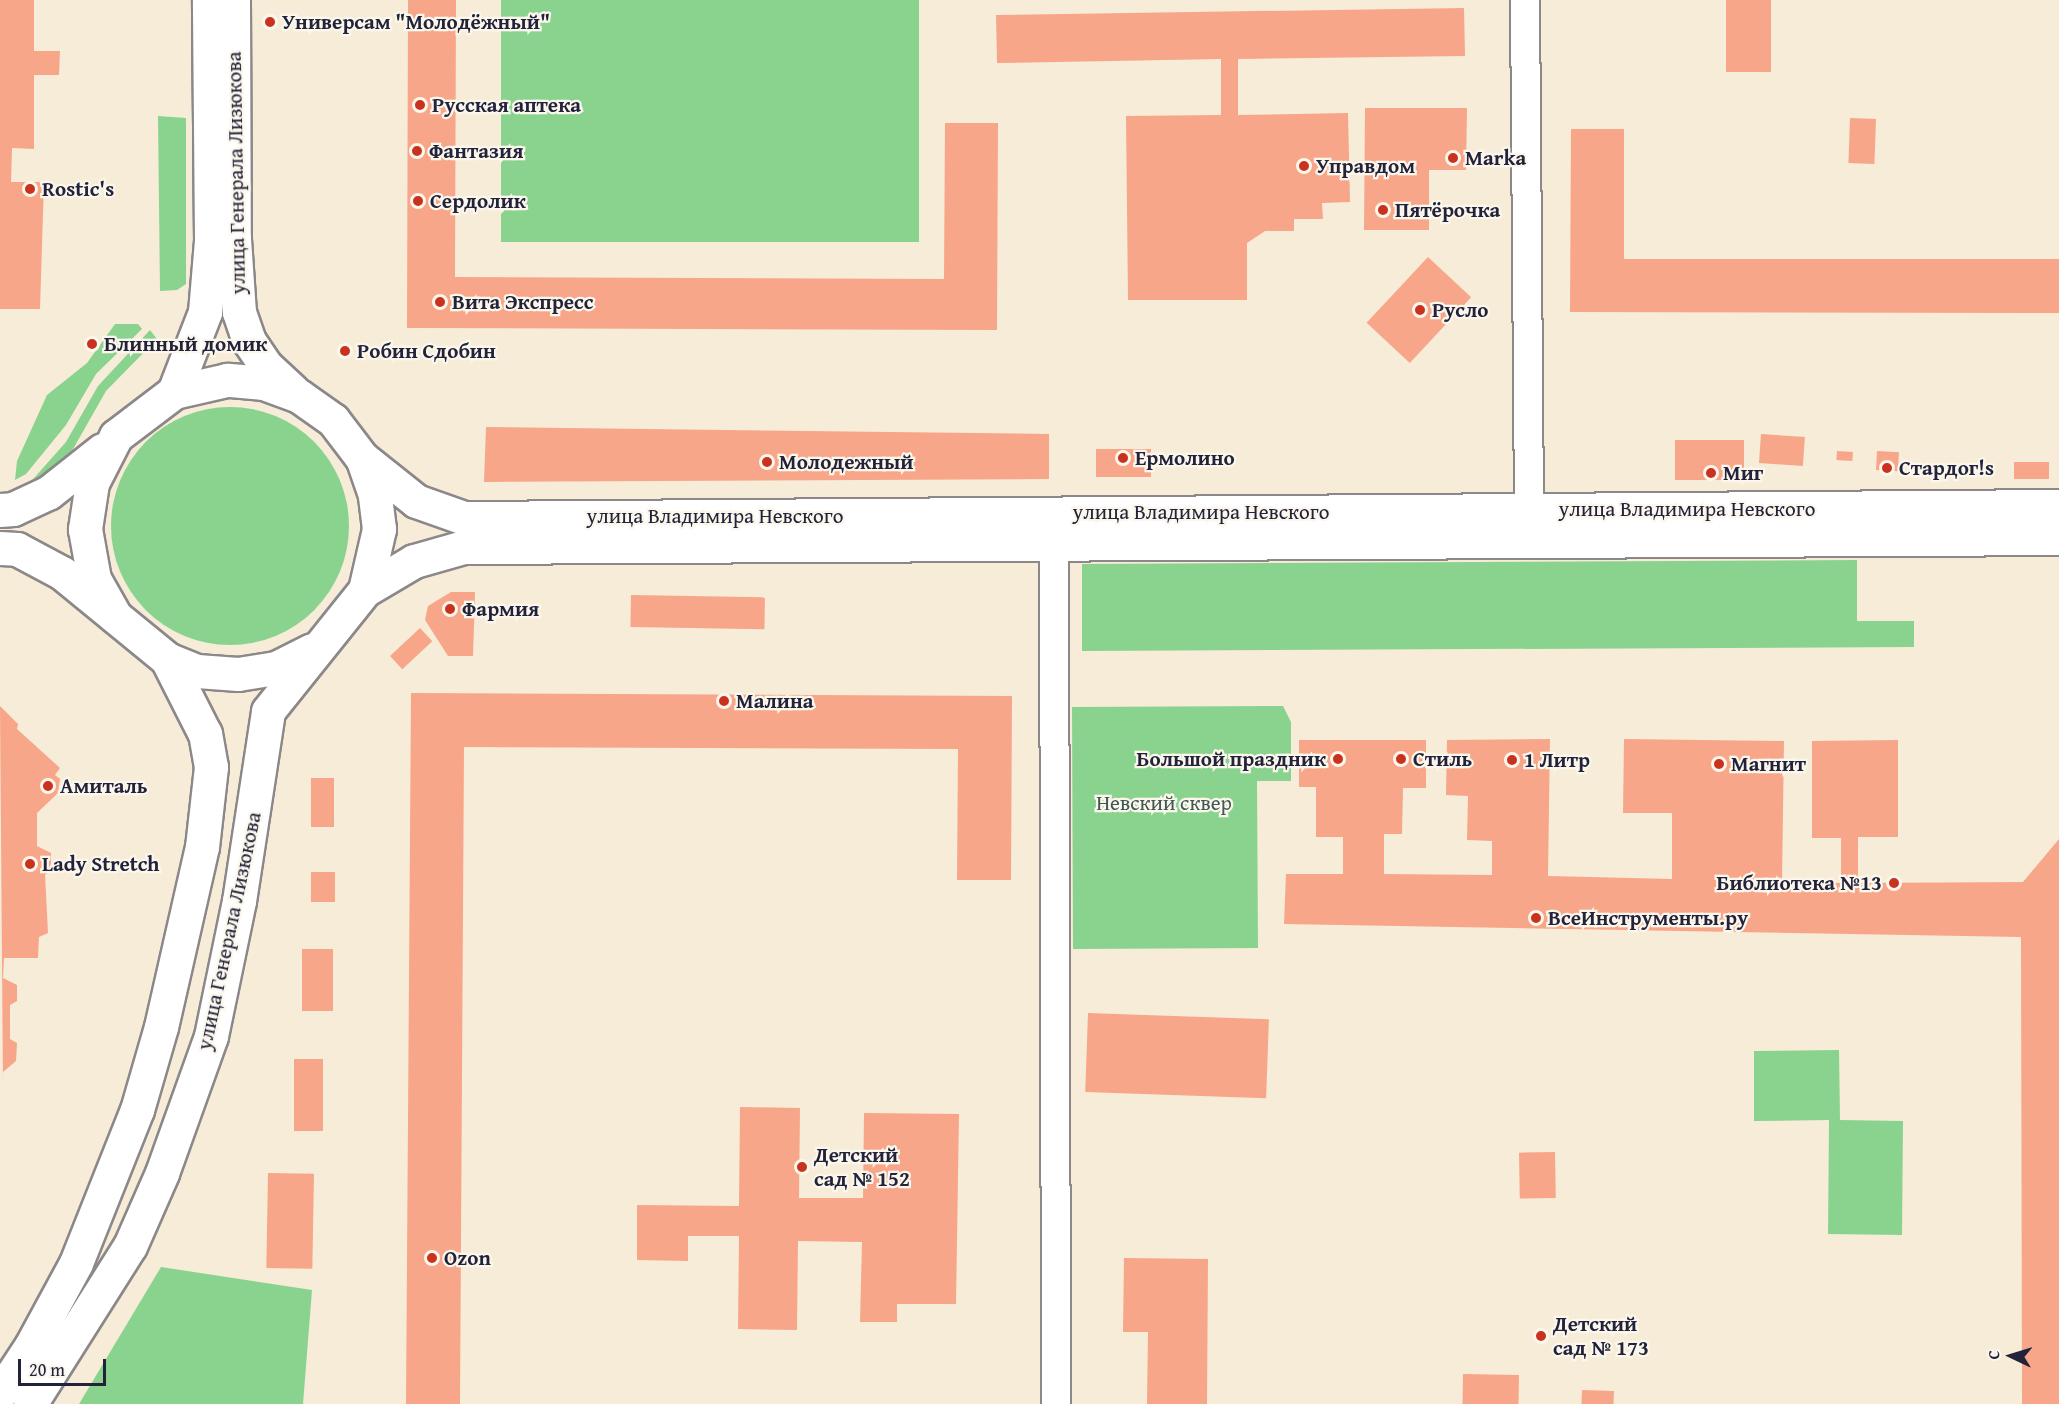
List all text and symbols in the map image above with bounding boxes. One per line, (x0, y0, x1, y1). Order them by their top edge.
place label: Универсам "Молодёжный" (282, 9, 550, 35)
marker: Универсам "Молодёжный" (263, 15, 277, 29)
street label: улица Генерала Лизюкова (221, 51, 251, 295)
place label: Русская аптека (432, 92, 581, 118)
marker: Русская аптека (413, 98, 427, 112)
place label: Фантазия (429, 138, 523, 164)
marker: Фантазия (410, 144, 424, 158)
place label: Marka (1465, 145, 1526, 171)
marker: Marka (1446, 151, 1460, 165)
place label: Управдом (1316, 153, 1415, 179)
marker: Управдом (1297, 159, 1311, 173)
place label: Rostic's (42, 176, 114, 202)
marker: Rostic's (23, 182, 37, 196)
place label: Сердолик (430, 188, 526, 214)
marker: Сердолик (411, 194, 425, 208)
place label: Пятёрочка (1395, 197, 1500, 223)
marker: Пятёрочка (1376, 203, 1390, 217)
place label: Вита Экспресс (452, 289, 593, 315)
marker: Вита Экспресс (433, 295, 447, 309)
place label: Русло (1432, 297, 1488, 323)
marker: Русло (1413, 303, 1427, 317)
place label: Блинный домик (104, 331, 267, 357)
marker: Блинный домик (85, 337, 99, 351)
place label: Робин Сдобин (357, 338, 496, 364)
marker: Робин Сдобин (338, 344, 352, 358)
place label: Ермолино (1135, 445, 1235, 471)
place label: Молодежный (779, 449, 913, 475)
marker: Ермолино (1116, 451, 1130, 465)
marker: Молодежный (760, 455, 774, 469)
place label: Стардог!s (1899, 455, 1994, 481)
place label: Миг (1723, 460, 1763, 486)
marker: Стардог!s (1880, 461, 1894, 475)
marker: Миг (1704, 466, 1718, 480)
street label: улица Владимира Невского (1559, 496, 1815, 522)
street label: улица Владимира Невского (1073, 499, 1329, 525)
street label: улица Владимира Невского (587, 503, 843, 529)
place label: Фармия (462, 596, 539, 622)
marker: Фармия (443, 602, 457, 616)
place label: Малина (736, 688, 814, 714)
marker: Малина (717, 694, 731, 708)
place label: Большой праздник (1137, 746, 1326, 772)
place label: Стиль (1413, 746, 1472, 772)
place label: 1 Литр (1524, 747, 1590, 773)
place label: Магнит (1731, 751, 1806, 777)
marker: Большой праздник (1331, 752, 1345, 766)
marker: Стиль (1394, 752, 1408, 766)
marker: 1 Литр (1505, 753, 1519, 767)
marker: Магнит (1712, 757, 1726, 771)
place label: Амиталь (60, 773, 147, 799)
marker: Амиталь (41, 779, 55, 793)
park label: Невский сквер (1096, 790, 1232, 816)
street label: улица Генерала Лизюкова (191, 810, 267, 1052)
place label: Lady Stretch (42, 851, 159, 877)
marker: Lady Stretch (23, 857, 37, 871)
place label: Библиотека №13 (1716, 870, 1882, 896)
marker: Библиотека №13 (1887, 876, 1901, 890)
place label: ВсеИнструменты.ру (1548, 905, 1748, 931)
marker: ВсеИнструменты.ру (1529, 911, 1543, 925)
place label: Детский сад № 152 (814, 1142, 910, 1192)
marker: Детский сад № 152 (795, 1160, 809, 1174)
place label: Ozon (444, 1245, 491, 1271)
marker: Ozon (425, 1251, 439, 1265)
place label: Детский сад № 173 (1553, 1311, 1649, 1361)
north arrow (1981, 1326, 2041, 1386)
marker: Детский сад № 173 (1534, 1329, 1548, 1343)
scale bar (21, 1347, 110, 1385)
text: С (1981, 1349, 2005, 1360)
text: 20 m (29, 1356, 65, 1383)

